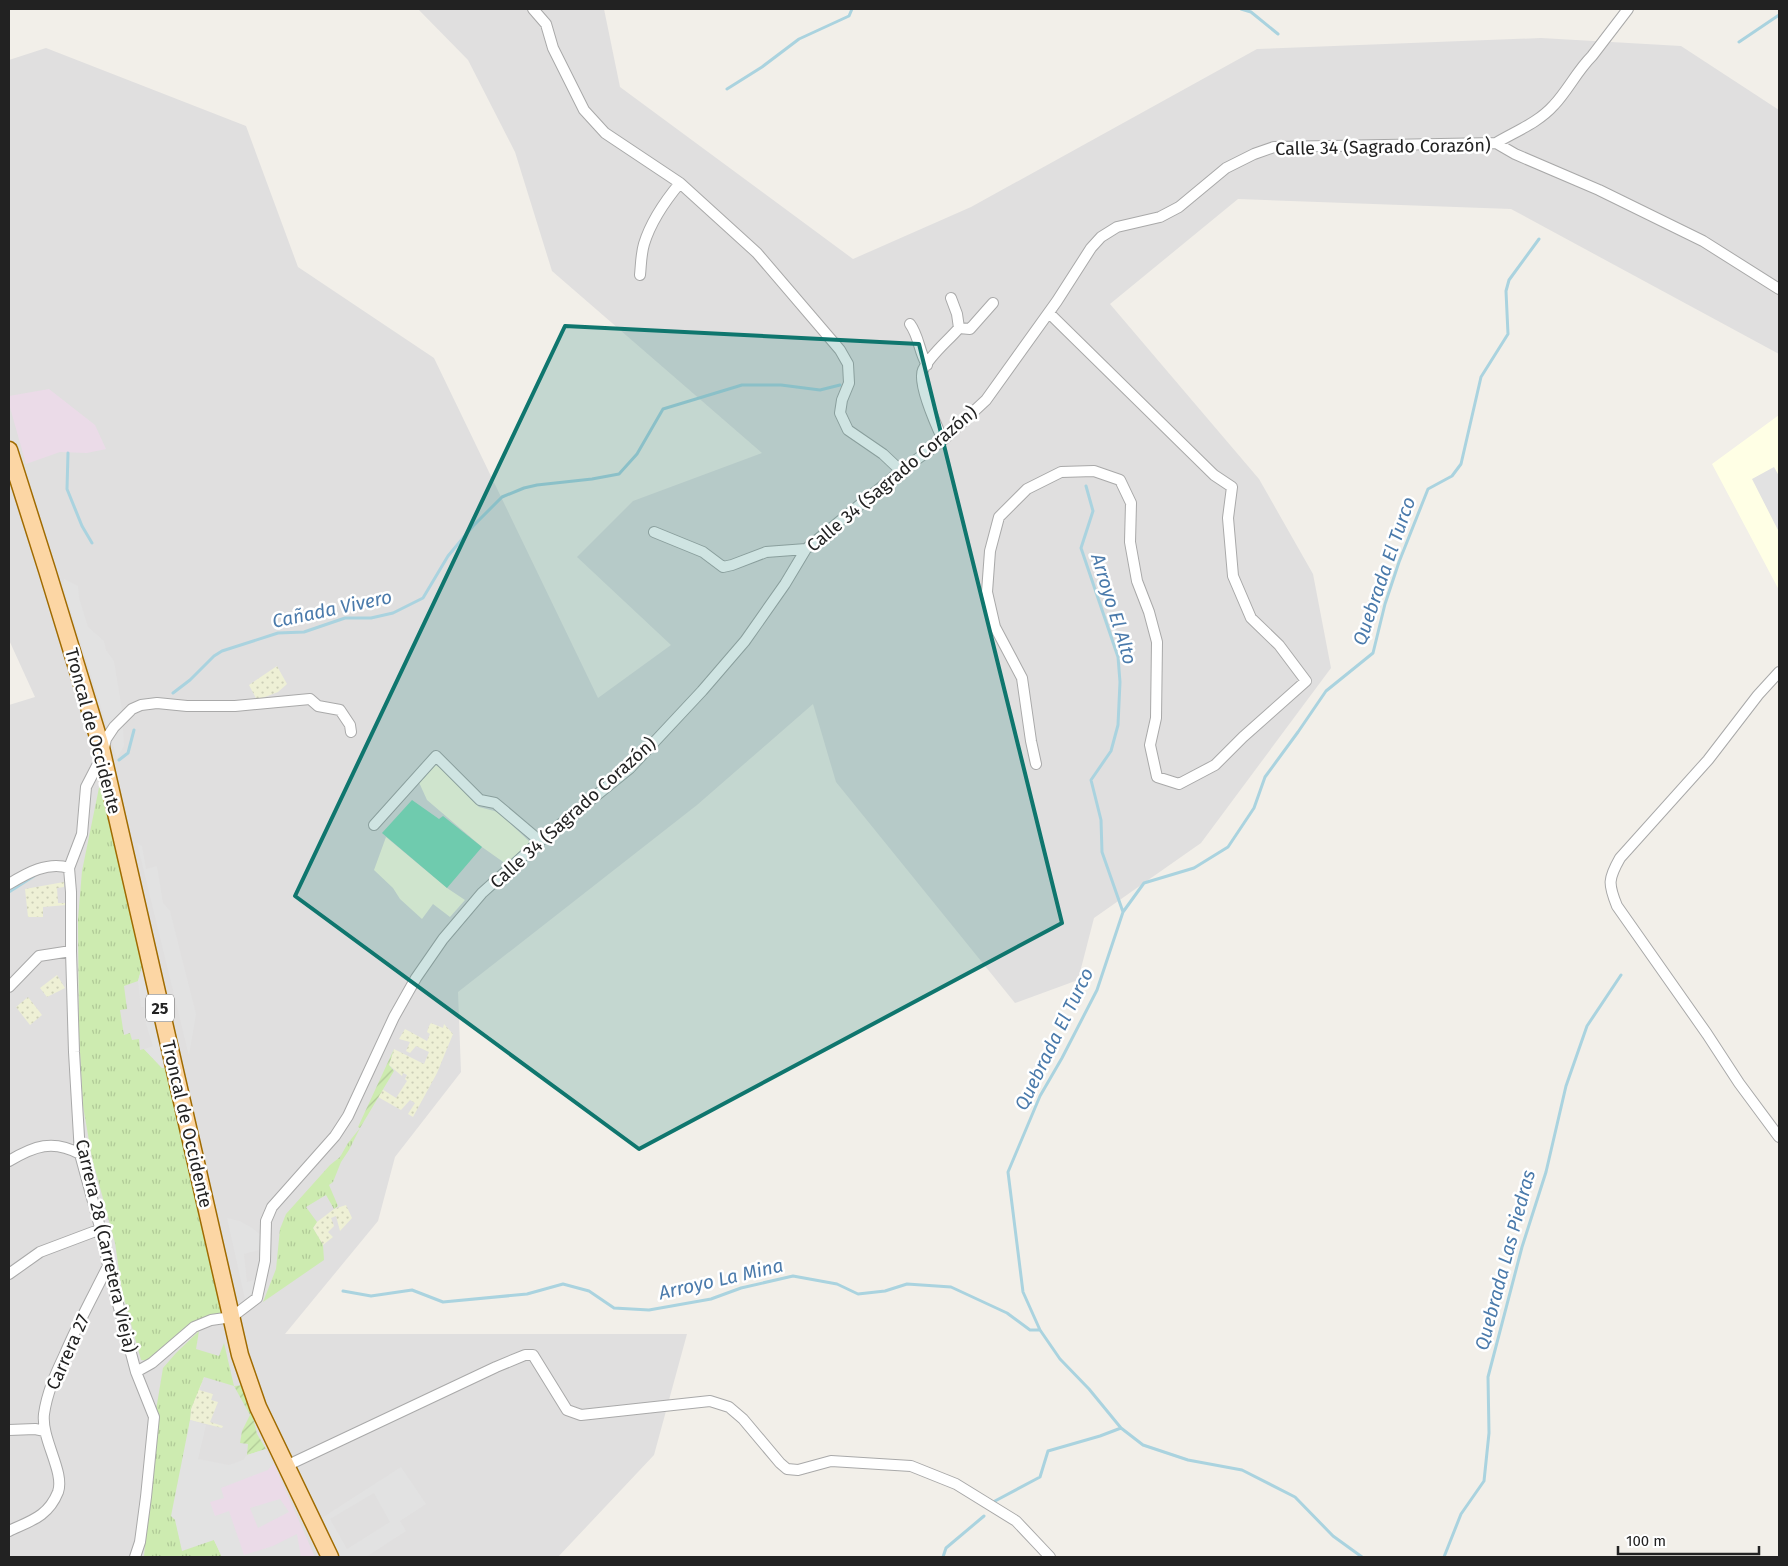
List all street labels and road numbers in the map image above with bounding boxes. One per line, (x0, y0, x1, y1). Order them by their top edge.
street label: Calle 34 (Sagrado Corazón) (1275, 134, 1491, 160)
street label: Calle 34 (Sagrado Corazón) (802, 401, 982, 557)
street label: Troncal de Occidente (60, 645, 126, 817)
street label: Calle 34 (Sagrado Corazón) (486, 733, 661, 893)
road number: 25 (146, 994, 174, 1021)
street label: Troncal de Occidente (157, 1038, 217, 1210)
street label: Carrera 28 (Carretera Vieja) (71, 1137, 141, 1355)
street label: Carrera 27 (42, 1311, 94, 1393)

